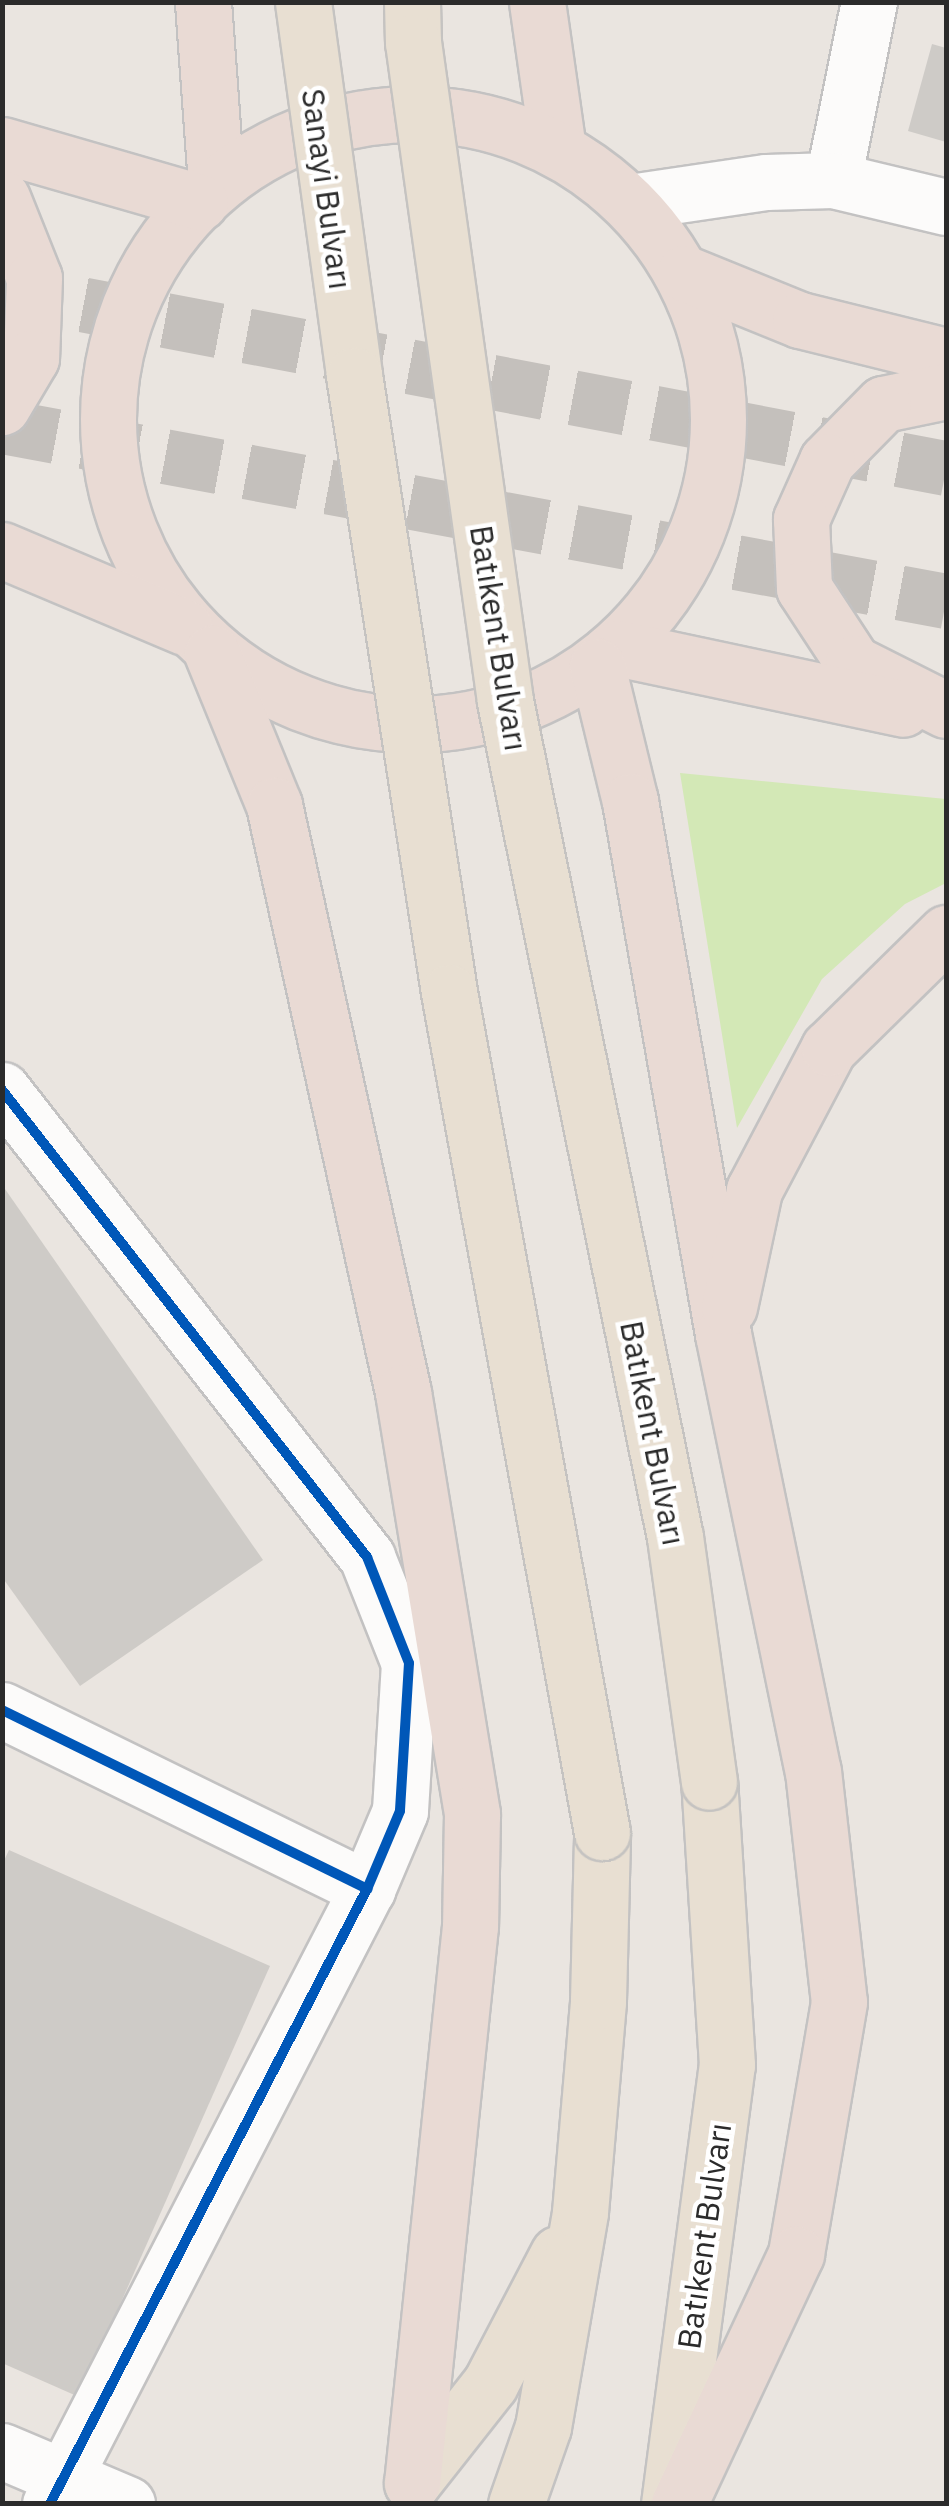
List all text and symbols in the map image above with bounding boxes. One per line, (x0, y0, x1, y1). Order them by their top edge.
street label: Sanayi Bulvarı (294, 86, 360, 292)
street label: Batıkent Bulvarı (462, 522, 536, 754)
street label: Batıkent Bulvarı (612, 1318, 694, 1548)
street label: Batıkent Bulvarı (669, 2121, 739, 2351)

